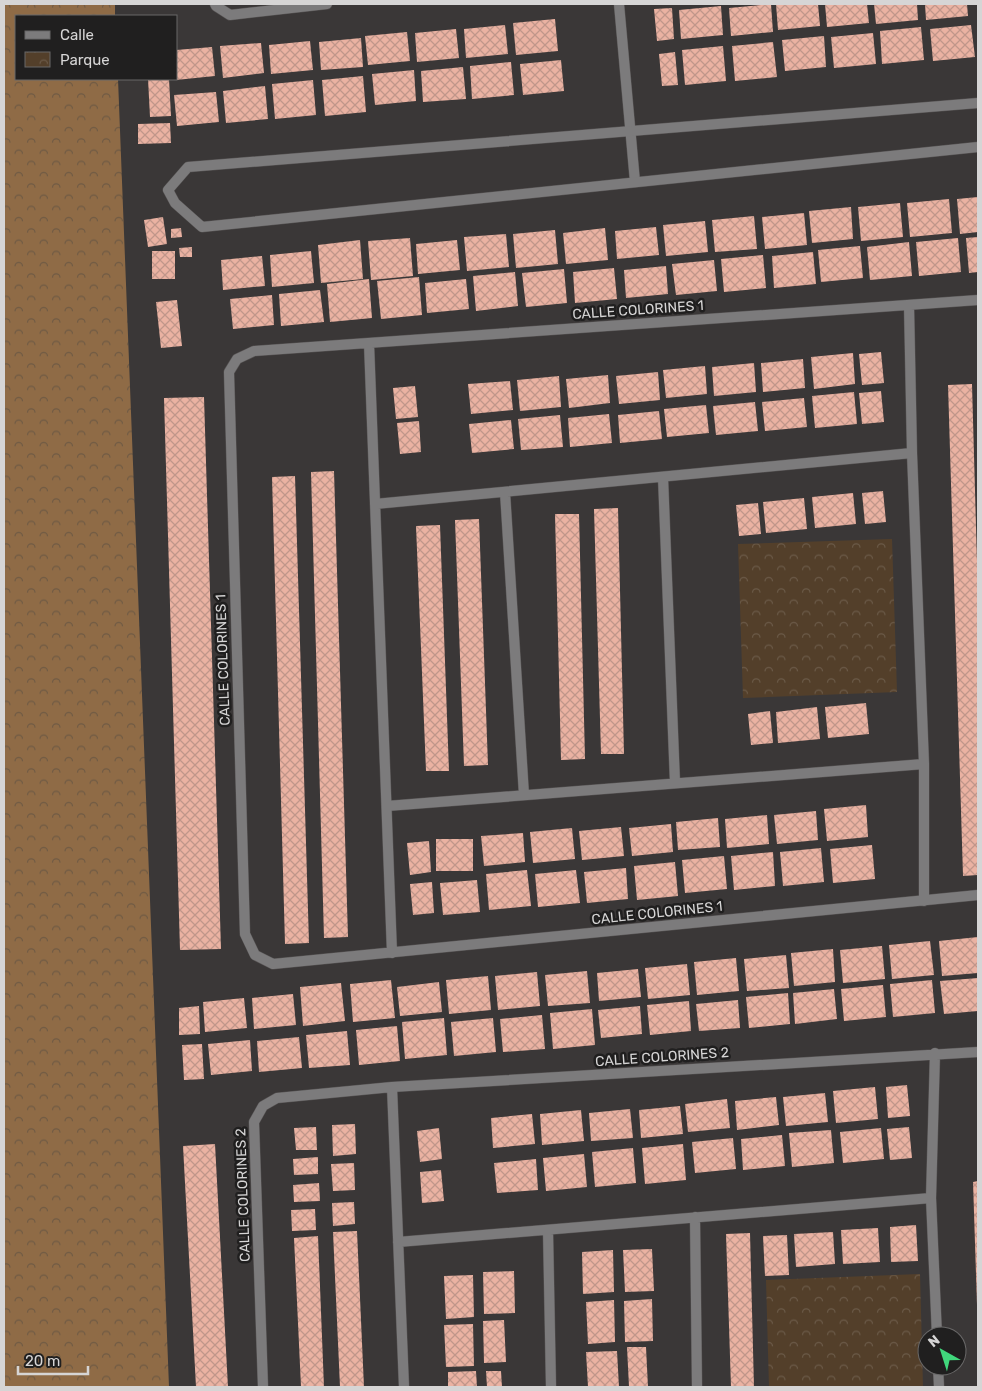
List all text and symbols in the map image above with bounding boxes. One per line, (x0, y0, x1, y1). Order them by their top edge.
legend (15, 15, 178, 80)
text: Calle (60, 26, 94, 44)
text: Parque (60, 51, 110, 69)
street label: CALLE COLORINES 1 (572, 297, 704, 323)
street label: CALLE COLORINES 1 (212, 594, 234, 726)
street label: CALLE COLORINES 1 (591, 898, 723, 928)
street label: CALLE COLORINES 2 (595, 1044, 729, 1070)
street label: CALLE COLORINES 2 (232, 1128, 254, 1262)
north arrow (917, 1326, 967, 1376)
text: N (925, 1332, 943, 1351)
scale bar (18, 1344, 88, 1376)
text: 20 m (25, 1352, 60, 1370)

